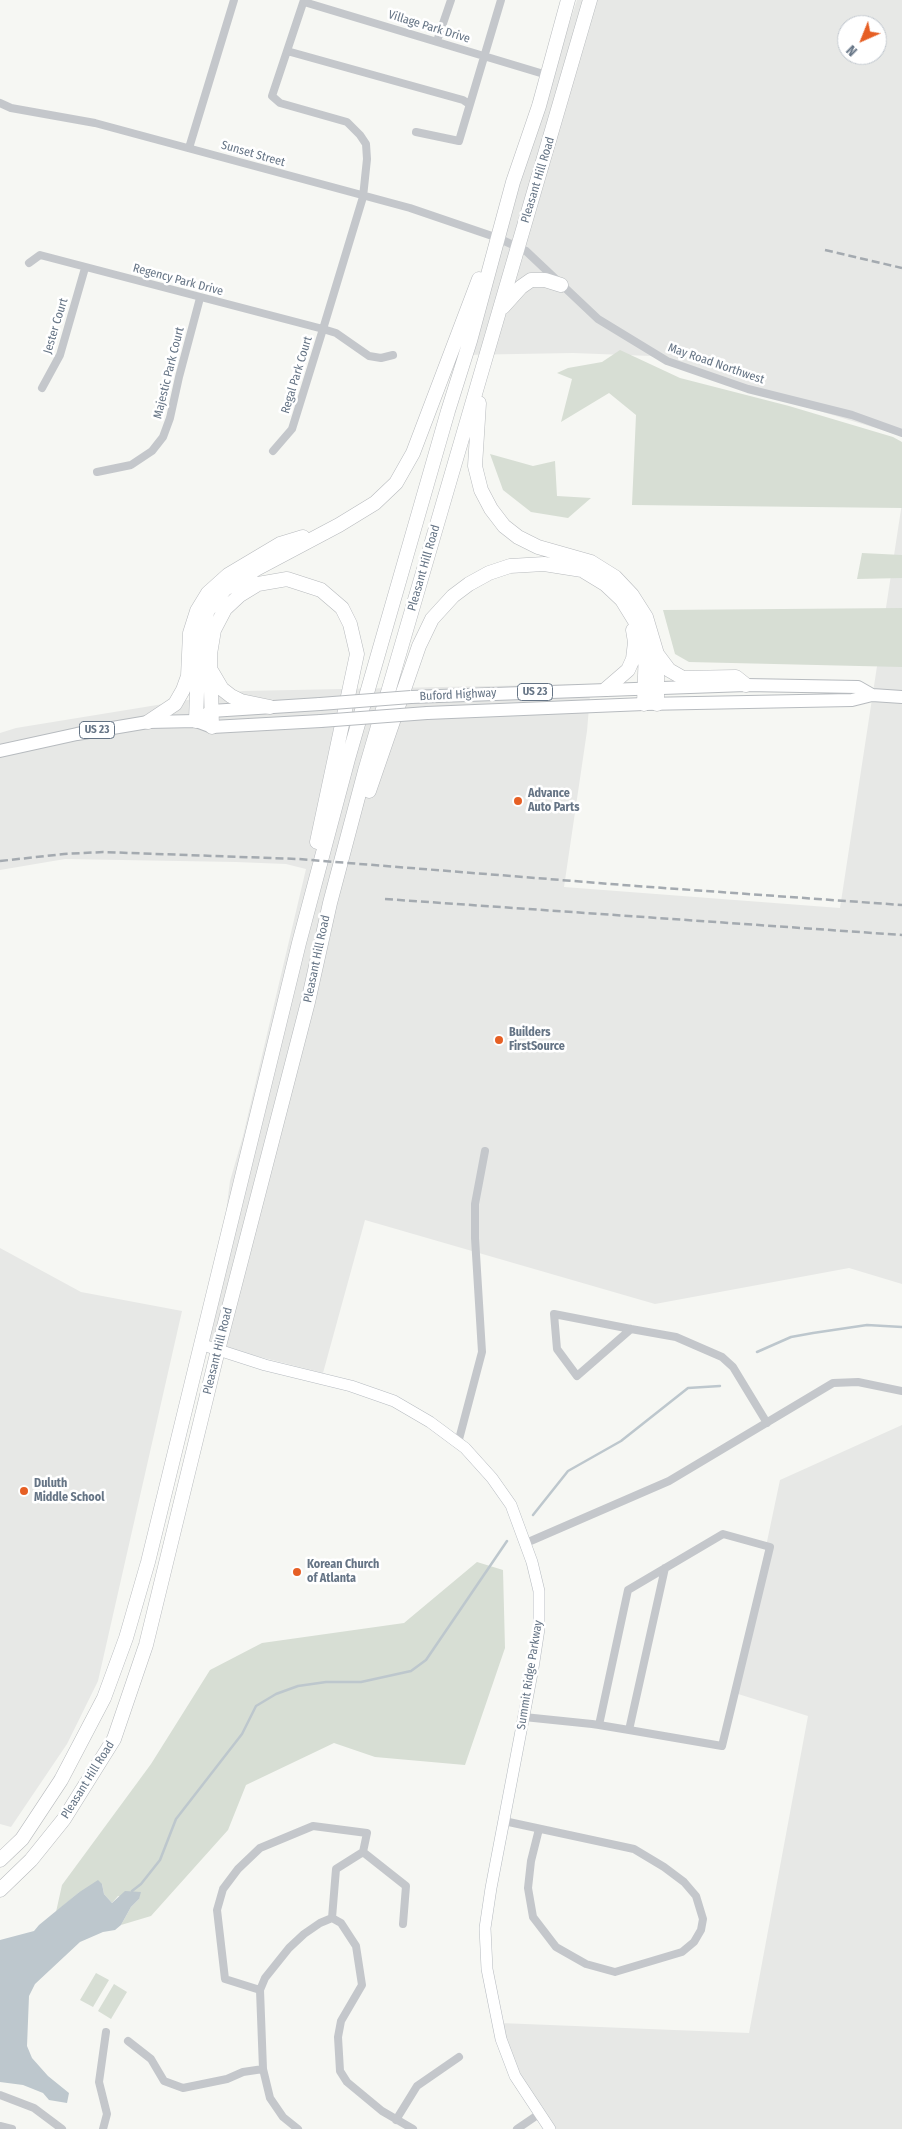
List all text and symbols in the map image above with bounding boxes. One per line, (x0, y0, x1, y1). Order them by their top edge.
street label: Village Park Drive (386, 8, 472, 46)
north arrow (837, 15, 887, 65)
text: N (843, 41, 861, 59)
street label: Pleasant Hill Road (518, 135, 558, 225)
street label: Sunset Street (219, 138, 287, 170)
street label: Regency Park Drive (131, 261, 225, 299)
street label: Jester Court (41, 296, 71, 356)
street label: Majestic Park Court (151, 326, 187, 420)
street label: Regal Park Court (278, 335, 316, 415)
street label: May Road Northwest (666, 341, 766, 387)
street label: Pleasant Hill Road (405, 523, 443, 613)
road number: US 23 (518, 684, 552, 700)
street label: Buford Highway (419, 686, 497, 704)
road number: US 23 (80, 722, 114, 738)
place label: Advance Auto Parts (528, 787, 579, 815)
marker: Advance Auto Parts (512, 795, 524, 807)
street label: Pleasant Hill Road (301, 914, 333, 1004)
place label: Builders FirstSource (509, 1026, 565, 1054)
marker: Builders FirstSource (493, 1034, 505, 1046)
street label: Pleasant Hill Road (200, 1306, 236, 1396)
place label: Duluth Middle School (34, 1477, 104, 1505)
marker: Duluth Middle School (18, 1485, 30, 1497)
place label: Korean Church of Atlanta (307, 1558, 379, 1586)
marker: Korean Church of Atlanta (291, 1566, 303, 1578)
street label: Summit Ridge Parkway (514, 1619, 546, 1731)
street label: Pleasant Hill Road (58, 1738, 118, 1822)

